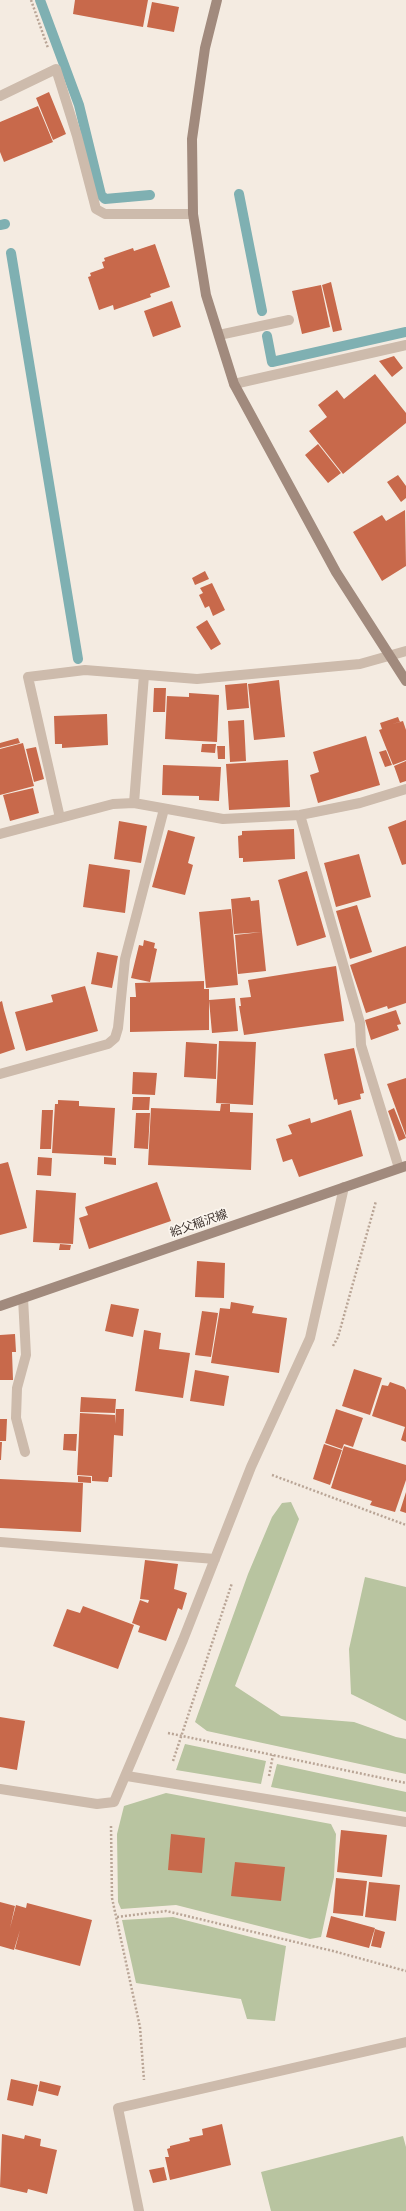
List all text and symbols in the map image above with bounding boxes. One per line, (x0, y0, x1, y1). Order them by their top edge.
street label: 給父稲沢線 (168, 1207, 230, 1241)

